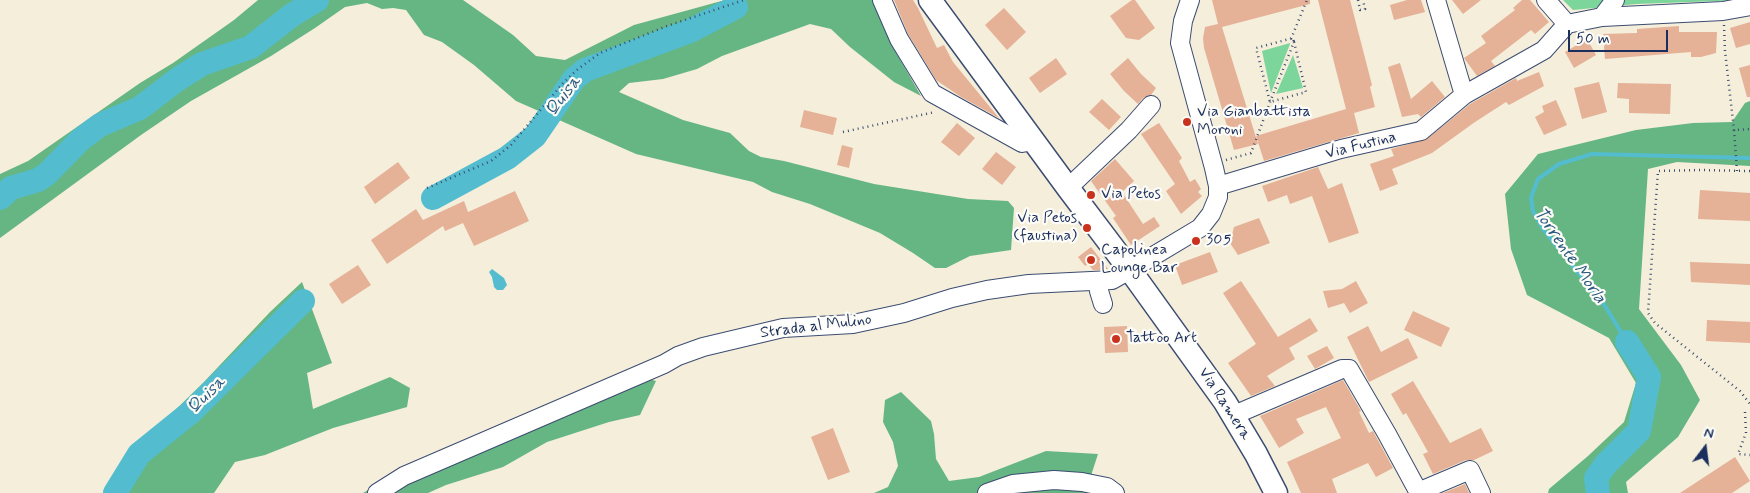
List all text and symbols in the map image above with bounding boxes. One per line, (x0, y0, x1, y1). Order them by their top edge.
scale bar (1570, 20, 1670, 52)
text: 50 m (1576, 29, 1610, 49)
water label: Quisa (542, 73, 586, 121)
place label: Via Gianbattista Moroni (1197, 103, 1311, 141)
marker: Via Gianbattista Moroni (1181, 116, 1193, 128)
street label: Via Fustina (1324, 128, 1398, 164)
place label: Via Petos (1101, 185, 1161, 205)
marker: Via Petos (1085, 189, 1097, 201)
water label: Torrente Morla (1528, 204, 1610, 308)
place label: Via Petos (faustina) (1013, 209, 1077, 247)
marker: Via Petos (faustina) (1081, 222, 1093, 234)
place label: 305 (1206, 231, 1231, 251)
marker: 305 (1190, 235, 1202, 247)
place label: Capolinea Lounge Bar (1101, 241, 1177, 279)
marker: Capolinea Lounge Bar (1085, 254, 1097, 266)
street label: Strada al Mulino (759, 311, 873, 343)
place label: Tattoo Art (1126, 329, 1197, 349)
marker: Tattoo Art (1110, 333, 1122, 345)
street label: Via Ramera (1193, 364, 1255, 444)
water label: Quisa (183, 373, 231, 419)
north arrow (1680, 423, 1730, 473)
text: N (1702, 424, 1716, 443)

